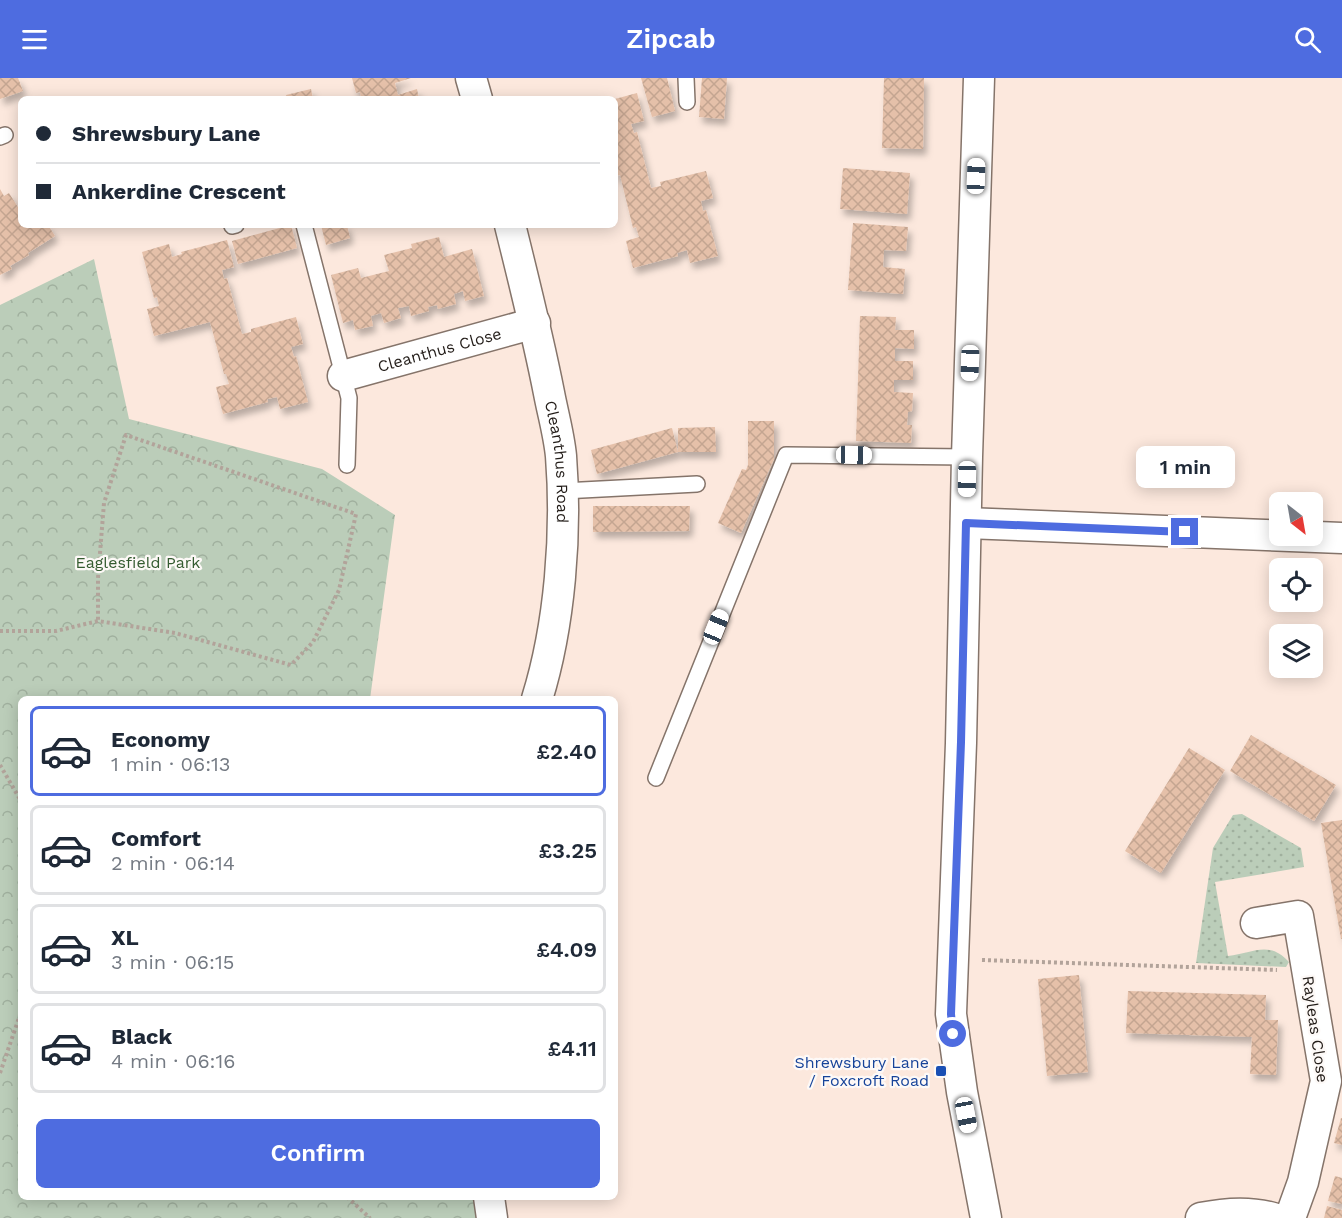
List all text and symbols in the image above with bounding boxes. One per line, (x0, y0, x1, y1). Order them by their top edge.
icon: menu (18, 23, 51, 56)
text: Zipcab (626, 23, 716, 55)
icon: search (1291, 23, 1324, 56)
text: Shrewsbury Lane (72, 121, 260, 146)
car (966, 158, 986, 194)
text: Ankerdine Crescent (72, 179, 286, 204)
street label: Cleanthus Close (376, 324, 504, 376)
car (960, 345, 980, 381)
street label: Cleanthus Road (541, 399, 572, 523)
callout: 1 min (1136, 445, 1234, 487)
car (836, 446, 872, 464)
text: 1 min (1160, 455, 1211, 479)
car (958, 461, 976, 497)
north arrow (1269, 492, 1323, 546)
map controls (1269, 492, 1323, 678)
route end (1171, 518, 1198, 545)
park label: Eaglesfield Park (76, 553, 200, 572)
button: locate (1269, 558, 1323, 612)
car (701, 607, 731, 647)
button: layers (1269, 624, 1323, 678)
icon: car (39, 724, 93, 778)
text: Economy (111, 727, 210, 752)
text: £2.40 (536, 739, 597, 764)
text: 1 min · 06:13 (111, 752, 231, 776)
icon: car (39, 823, 93, 877)
text: Comfort (111, 826, 201, 851)
text: £3.25 (538, 838, 597, 863)
text: 2 min · 06:14 (111, 851, 235, 875)
icon: car (39, 922, 93, 976)
text: XL (111, 925, 139, 950)
text: £4.09 (536, 937, 597, 962)
text: 3 min · 06:15 (111, 950, 234, 974)
street label: Rayleas Close (1299, 974, 1332, 1084)
route start (939, 1020, 966, 1047)
icon: car (39, 1021, 93, 1075)
text: Black (111, 1024, 172, 1049)
text: £4.11 (547, 1036, 597, 1061)
text: 4 min · 06:16 (111, 1049, 235, 1073)
place label: Shrewsbury Lane / Foxcroft Road (794, 1053, 929, 1090)
marker: Shrewsbury Lane / Foxcroft Road (934, 1064, 948, 1078)
car (954, 1096, 978, 1134)
button: Confirm (36, 1119, 600, 1188)

